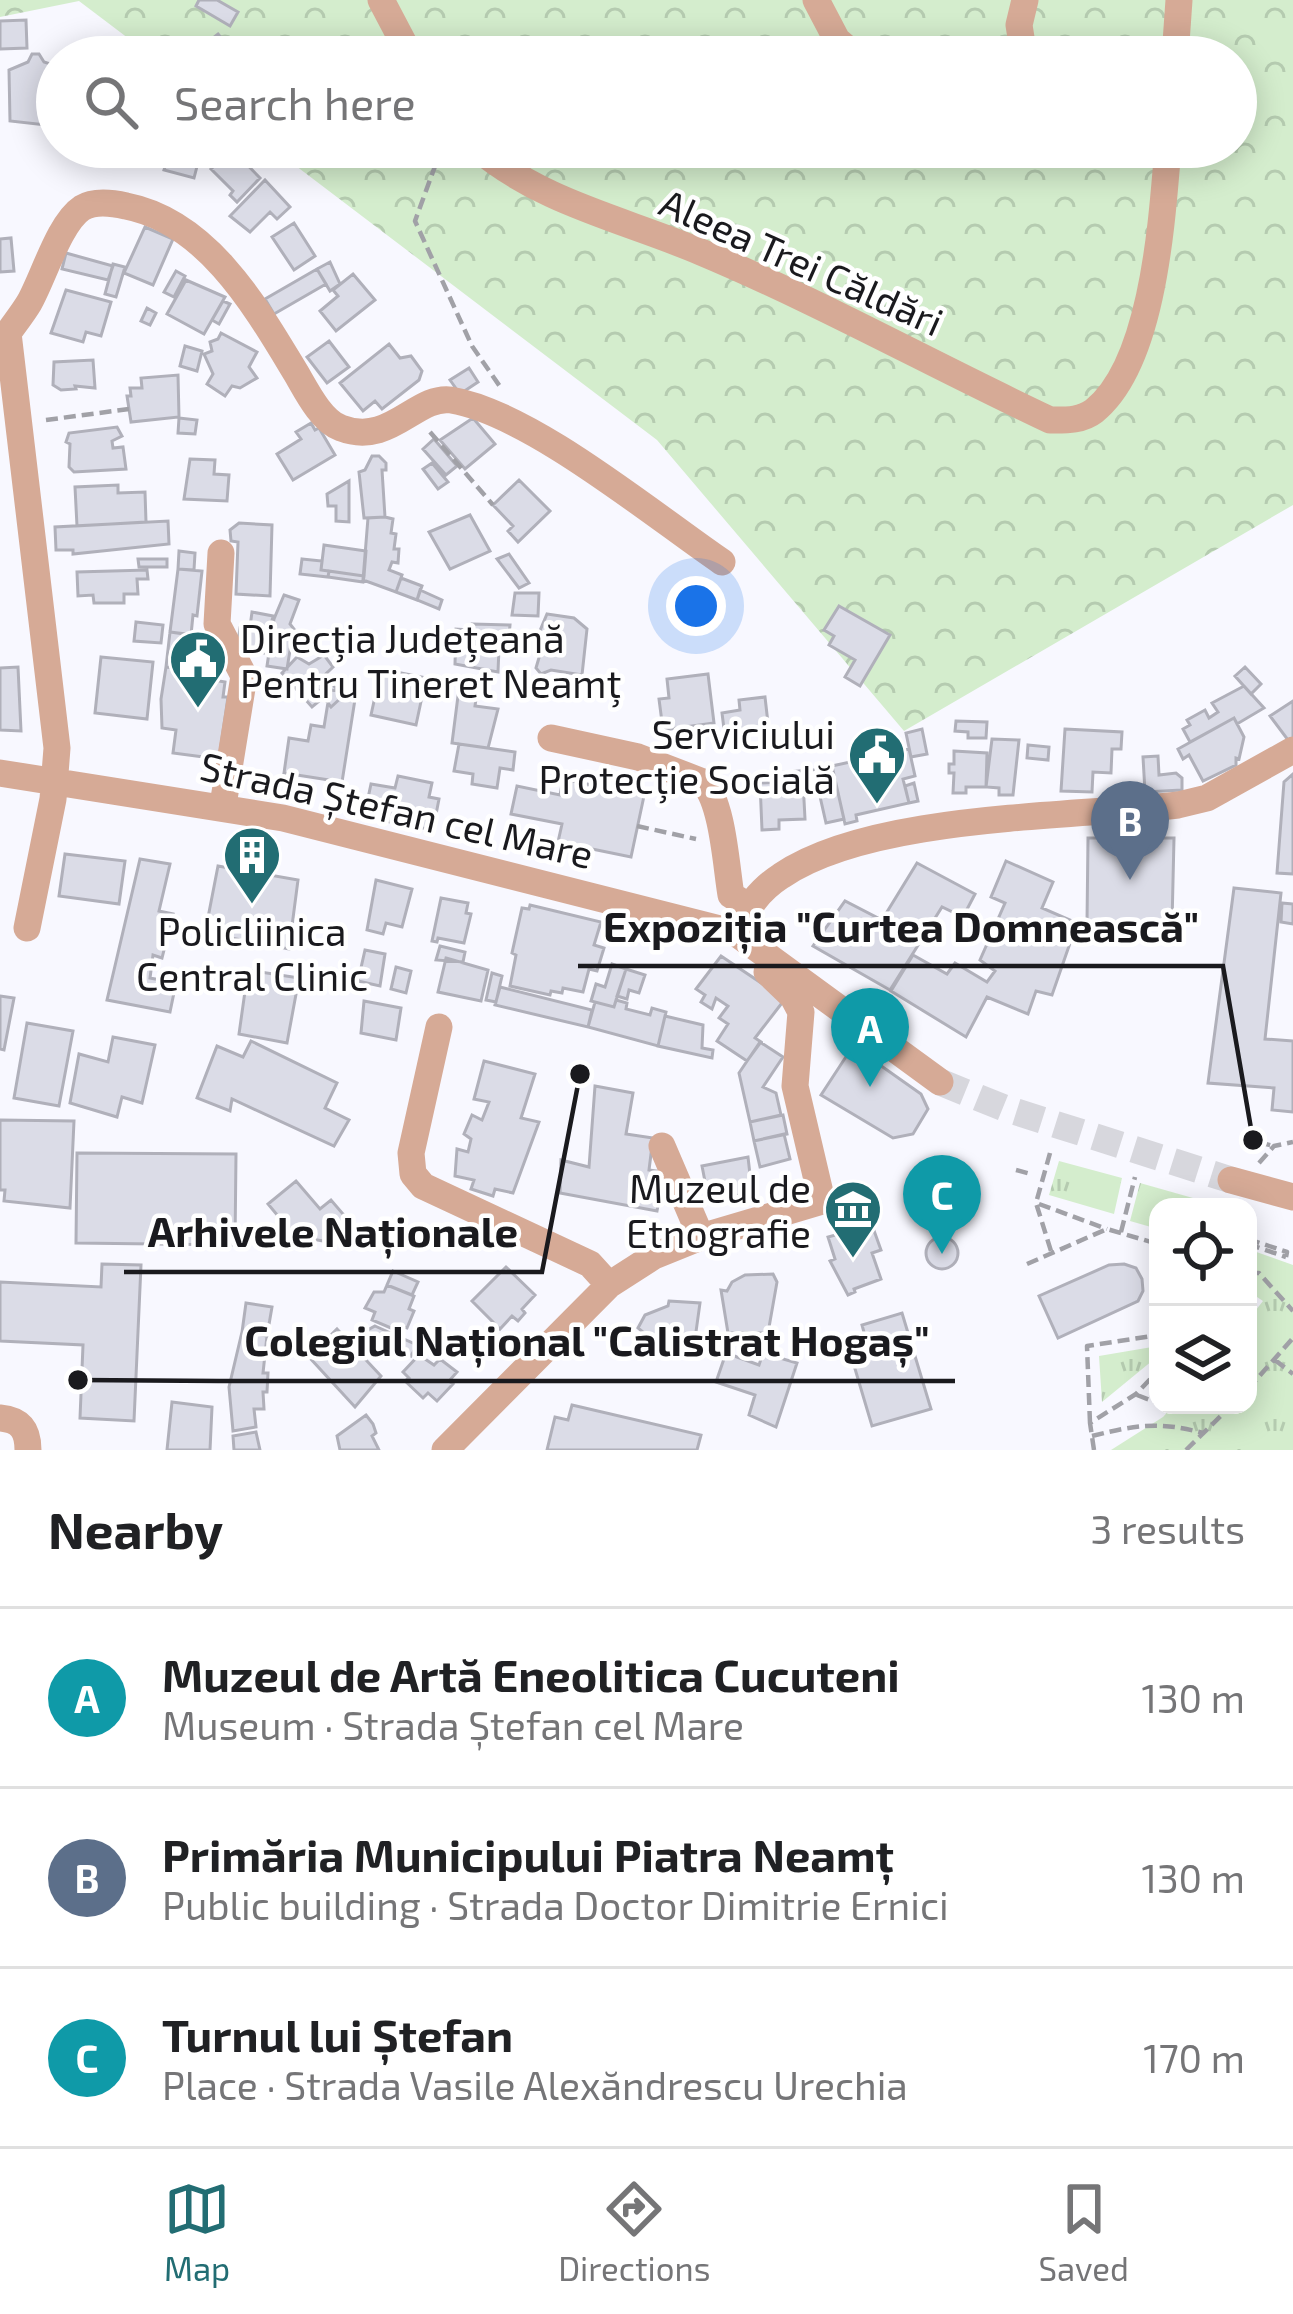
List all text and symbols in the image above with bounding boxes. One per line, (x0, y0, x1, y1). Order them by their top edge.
search box (36, 36, 1257, 168)
icon: search (78, 69, 144, 135)
text: Search here (174, 75, 416, 129)
street label: Aleea Trei Căldări (653, 178, 951, 344)
your location (666, 576, 726, 636)
place label: Direcţia Judeţeană Pentru Tineret Neamţ (240, 614, 621, 708)
public building icon: Direcţia Judeţeană Pentru Tineret Neamţ (167, 628, 229, 710)
place label: Serviciului Protecţie Socială (539, 710, 835, 804)
public building icon: Serviciului Protecţie Socială (846, 724, 908, 806)
street label: Strada Ștefan cel Mare (195, 741, 598, 880)
pin: B (1091, 781, 1169, 880)
building icon: Policliinica Central Clinic (221, 824, 283, 906)
callout: Expoziția "Curtea Domnească" (578, 888, 1223, 966)
text: Expoziția "Curtea Domnească" (603, 900, 1199, 954)
place label: Policliinica Central Clinic (136, 907, 368, 999)
pin: A (831, 988, 909, 1087)
pin: C (903, 1155, 981, 1254)
place label: Muzeul de Etnografie (626, 1164, 811, 1256)
museum icon: Muzeul de Etnografie (822, 1178, 884, 1260)
callout: Arhivele Naționale (124, 1194, 542, 1272)
map controls (1149, 1198, 1257, 1414)
button: locate (1149, 1198, 1257, 1306)
text: Arhivele Naționale (148, 1205, 518, 1259)
callout: Colegiul Național "Calistrat Hogaș" (219, 1303, 955, 1381)
button: layers (1149, 1306, 1257, 1414)
text: Colegiul Național "Calistrat Hogaș" (244, 1314, 930, 1368)
text: Nearby (48, 1498, 223, 1559)
text: 3 results (1091, 1505, 1245, 1552)
text: Muzeul de Artă Eneolitica Cucuteni (162, 1647, 900, 1701)
text: A (74, 1674, 100, 1721)
text: 130 m (1141, 1674, 1245, 1721)
text: Museum · Strada Ștefan cel Mare (162, 1701, 744, 1748)
text: Primăria Municipului Piatra Neamț (162, 1827, 894, 1881)
text: B (75, 1854, 99, 1901)
text: 130 m (1141, 1854, 1245, 1901)
text: Public building · Strada Doctor Dimitrie Ernici (162, 1881, 949, 1928)
text: Turnul lui Ștefan (162, 2007, 513, 2061)
text: C (76, 2034, 98, 2081)
text: 170 m (1143, 2034, 1245, 2081)
text: Place · Strada Vasile Alexăndrescu Urechia (162, 2061, 908, 2108)
tab: Map (164, 2176, 230, 2288)
tab: Directions (558, 2176, 710, 2288)
tab: Saved (1038, 2176, 1129, 2288)

